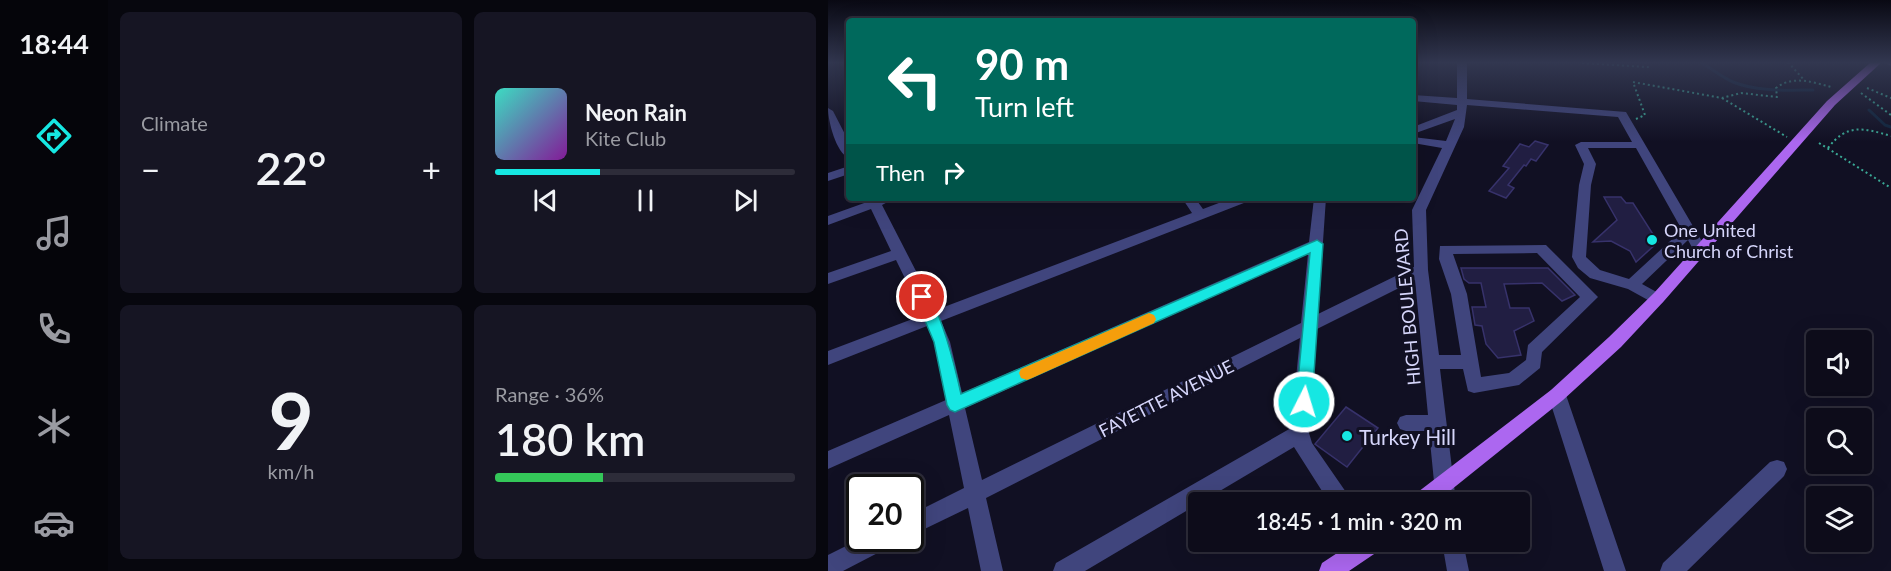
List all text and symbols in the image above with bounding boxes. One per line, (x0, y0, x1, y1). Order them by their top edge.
text: 18:44 (19, 27, 89, 60)
text: 90 m (975, 39, 1069, 89)
icon: left (876, 42, 954, 120)
text: Turn left (975, 90, 1074, 123)
text: Neon Rain (585, 99, 687, 126)
text: Climate (141, 111, 208, 135)
icon: directions (33, 115, 75, 157)
text: Kite Club (585, 126, 666, 150)
text: 22° (256, 141, 326, 195)
text: − (141, 149, 160, 189)
text: + (422, 149, 441, 189)
icon: right (937, 156, 970, 189)
text: Then (876, 159, 925, 186)
icon: previous (529, 184, 562, 217)
icon: pause (629, 184, 662, 217)
icon: next (729, 184, 762, 217)
icon: music (33, 212, 75, 254)
place label: One United Church of Christ (1664, 219, 1794, 262)
street label: HIGH BOULEVARD (1389, 228, 1425, 386)
marker: One United Church of Christ (1645, 233, 1659, 247)
pin (896, 271, 947, 322)
icon: arrive (905, 280, 938, 313)
icon: phone (33, 308, 75, 350)
map controls (1806, 330, 1872, 552)
button: sound (1806, 330, 1872, 396)
street label: FAYETTE AVENUE (1095, 354, 1237, 442)
position arrow (1272, 370, 1336, 434)
text: 9 (268, 373, 314, 467)
text: Range · 36% (495, 382, 604, 406)
icon: climate (33, 405, 75, 447)
button: search (1806, 408, 1872, 474)
text: 180 km (495, 412, 645, 466)
place label: Turkey Hill (1359, 424, 1456, 449)
marker: Turkey Hill (1340, 429, 1354, 443)
text: km/h (268, 459, 314, 483)
speed limit sign: 20 (846, 474, 924, 552)
button: layers (1806, 486, 1872, 552)
icon: car (33, 502, 75, 544)
text: 18:45 · 1 min · 320 m (1256, 508, 1462, 535)

